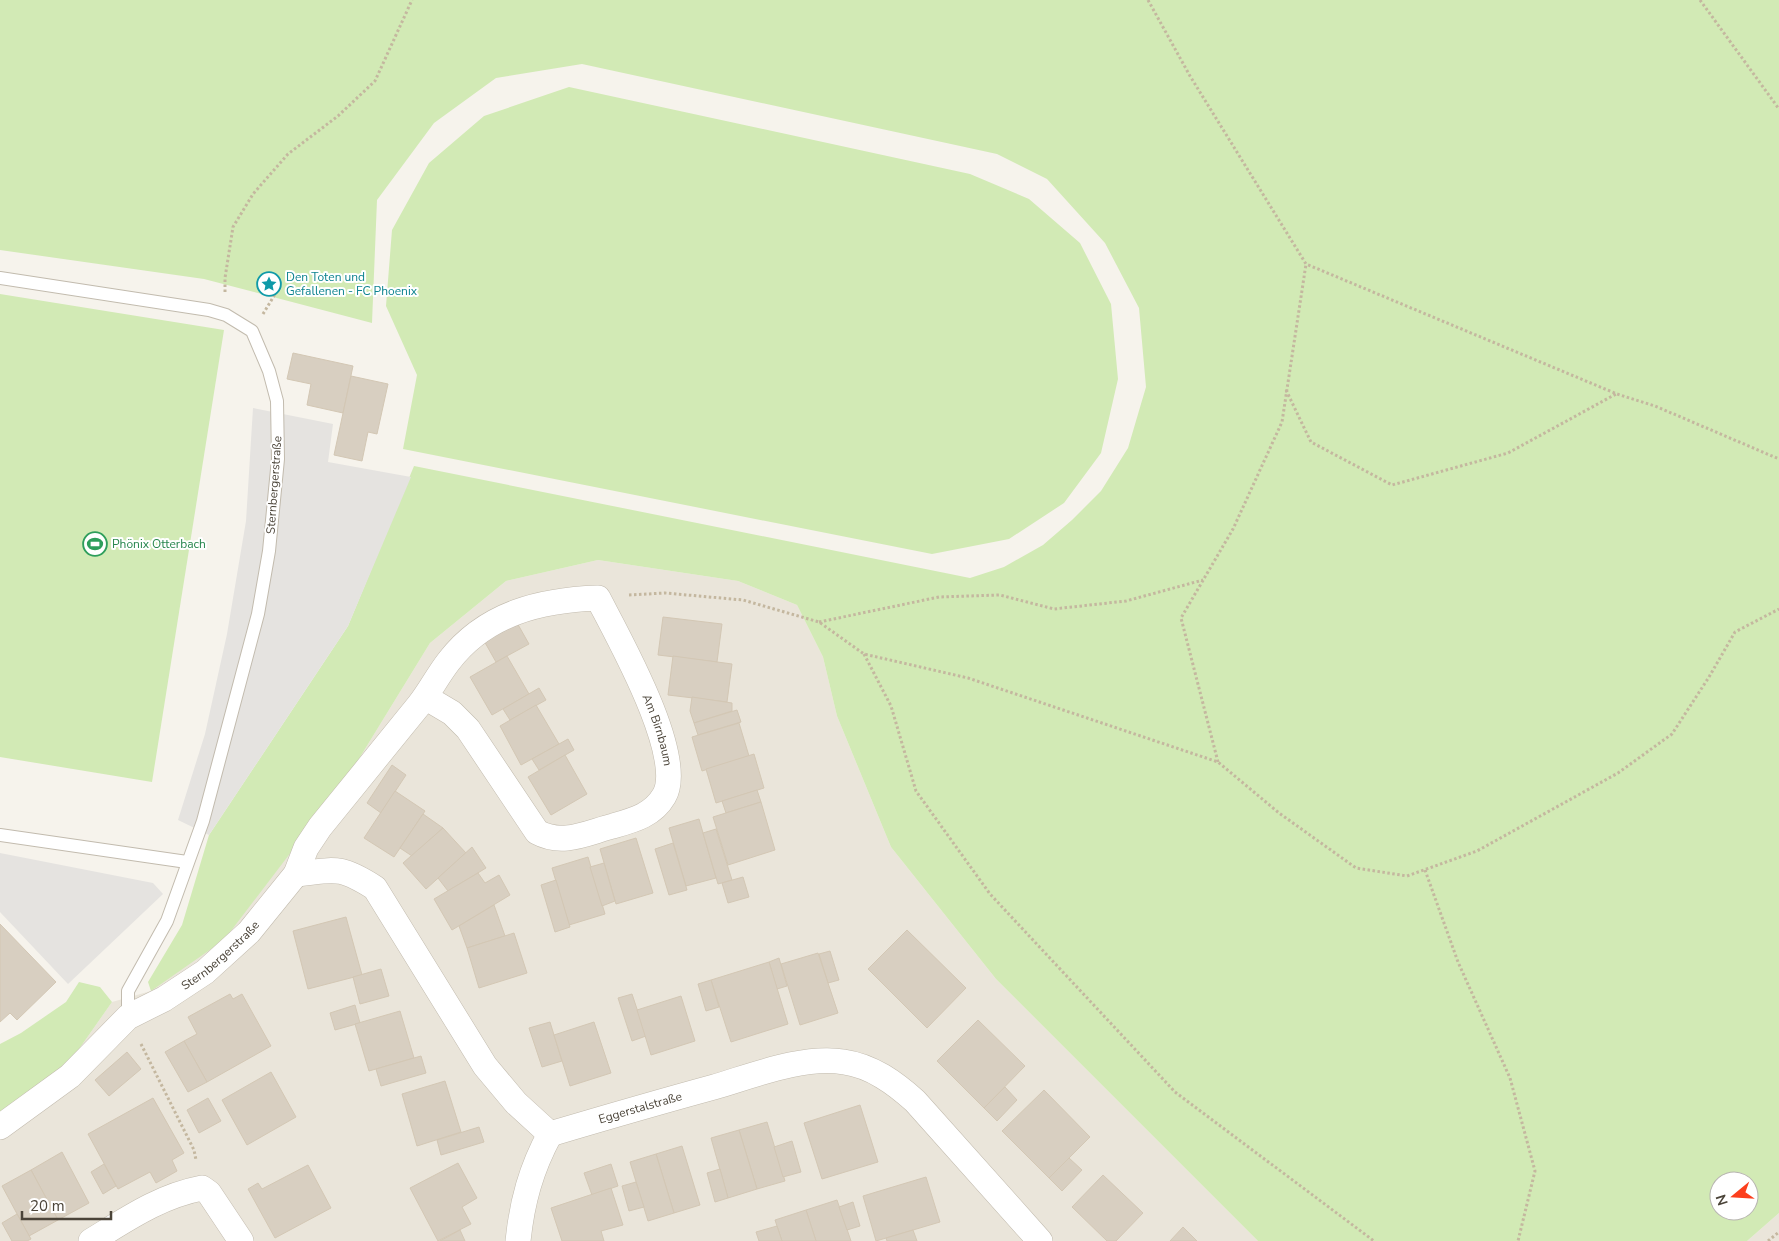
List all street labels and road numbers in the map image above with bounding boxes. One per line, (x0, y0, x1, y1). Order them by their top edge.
street label: Sternbergerstraße (263, 435, 285, 535)
street label: Am Birnbaum (639, 692, 676, 767)
street label: Sternbergerstraße (178, 918, 263, 994)
street label: Eggerstalstraße (597, 1088, 684, 1127)

